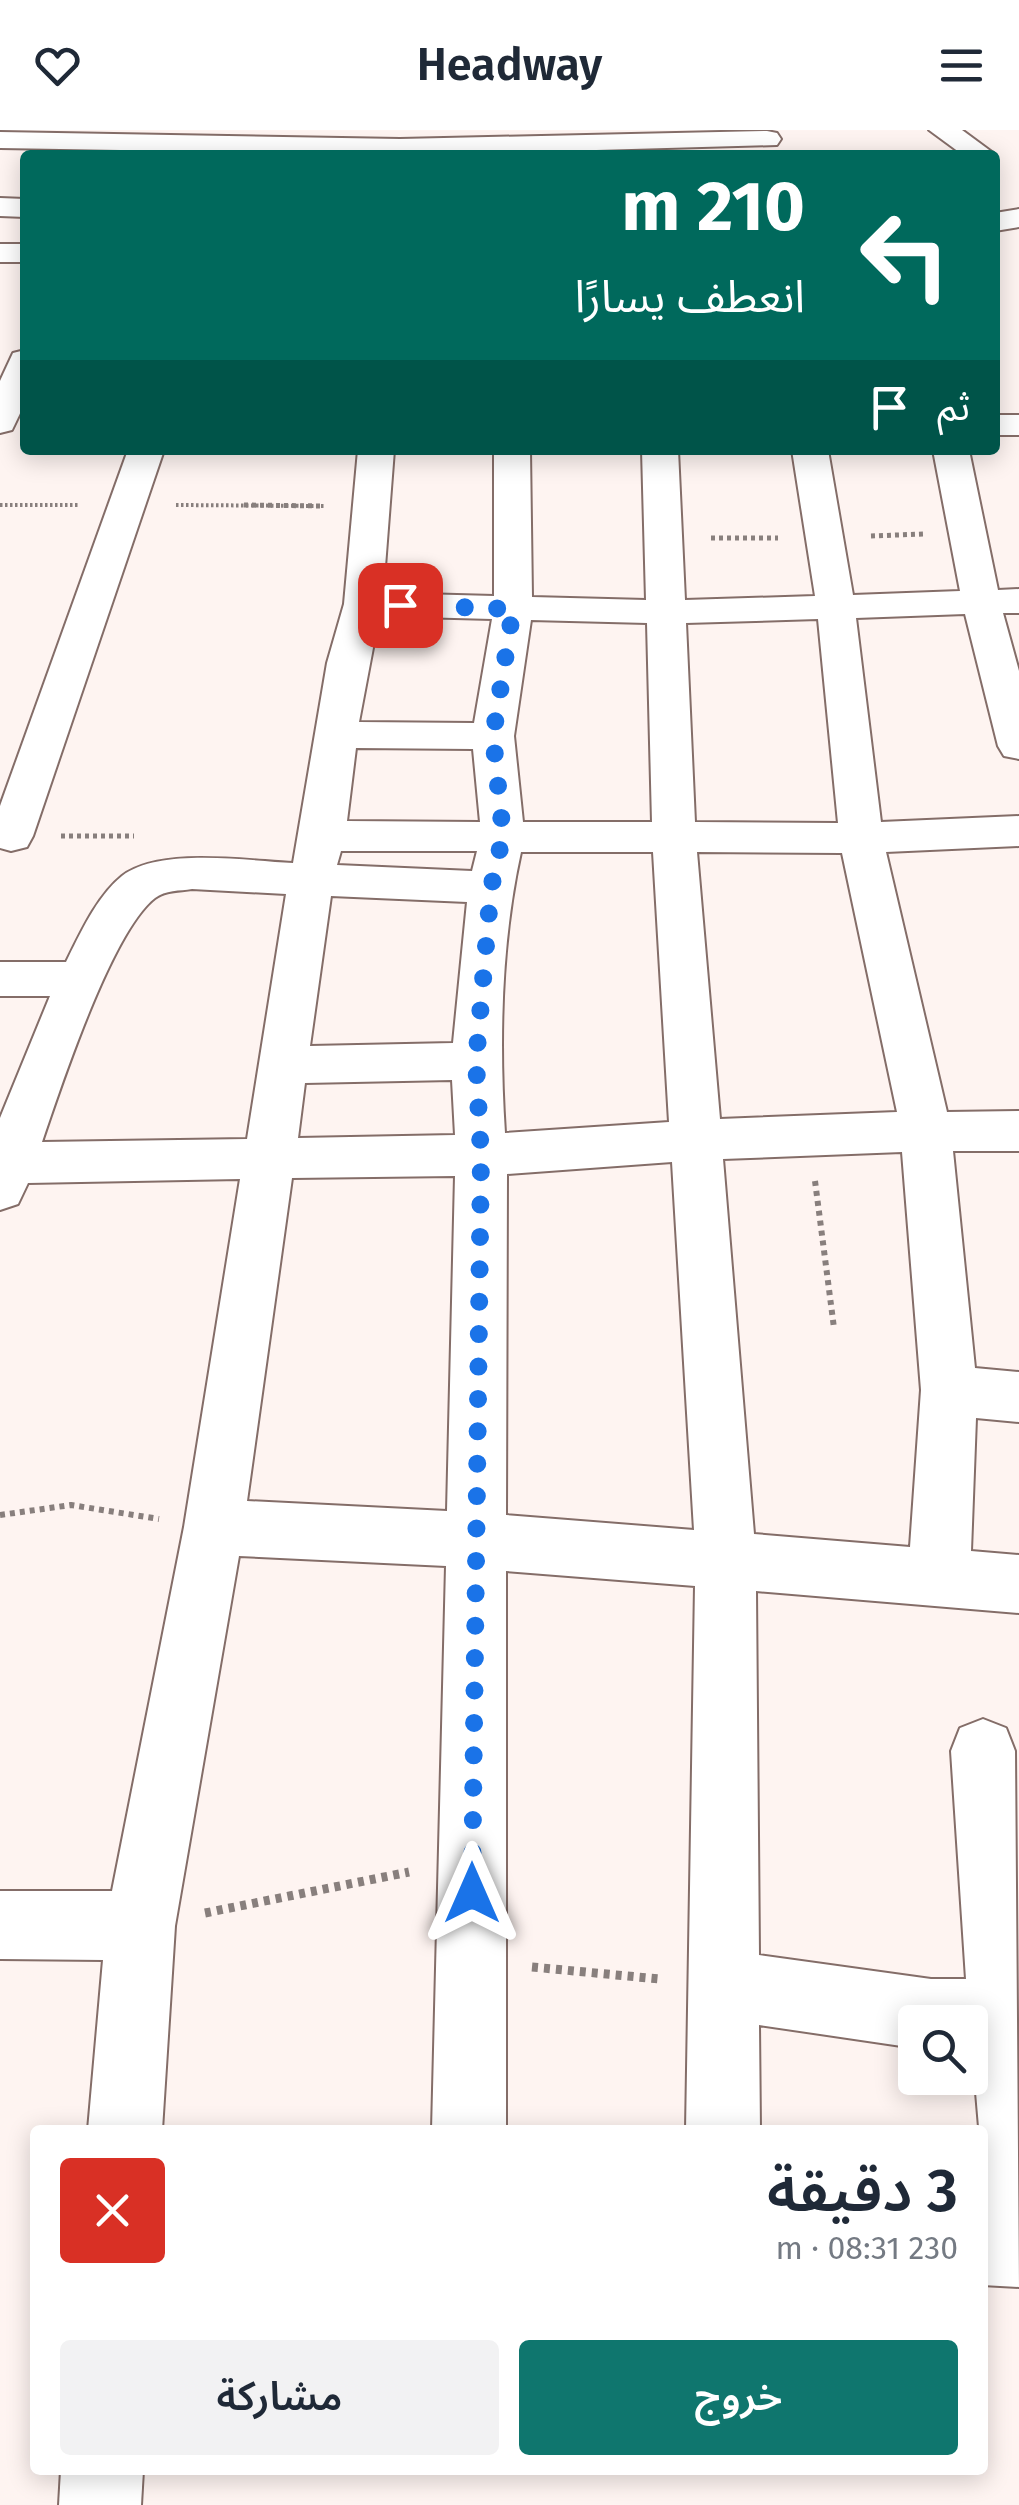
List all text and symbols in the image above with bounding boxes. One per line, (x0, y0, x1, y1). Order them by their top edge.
icon: heart (30, 38, 85, 93)
text: Headway (417, 38, 602, 92)
icon: menu (934, 38, 989, 93)
text: 210 m (621, 165, 805, 249)
icon: left (840, 190, 970, 320)
text: انعطف يسارًا (575, 270, 805, 324)
icon: arrive (862, 380, 917, 435)
text: ثم (937, 384, 970, 430)
pin (358, 563, 443, 648)
icon: arrive (373, 578, 428, 633)
position arrow (420, 1841, 524, 1945)
map controls (898, 2005, 988, 2095)
button: search (898, 2005, 988, 2095)
text: 3 دقيقة (767, 2155, 958, 2227)
button: close (60, 2158, 165, 2263)
text: 230 m · 08:31 (775, 2229, 958, 2267)
button: مشاركة (60, 2340, 499, 2455)
button: خروج (519, 2340, 958, 2455)

